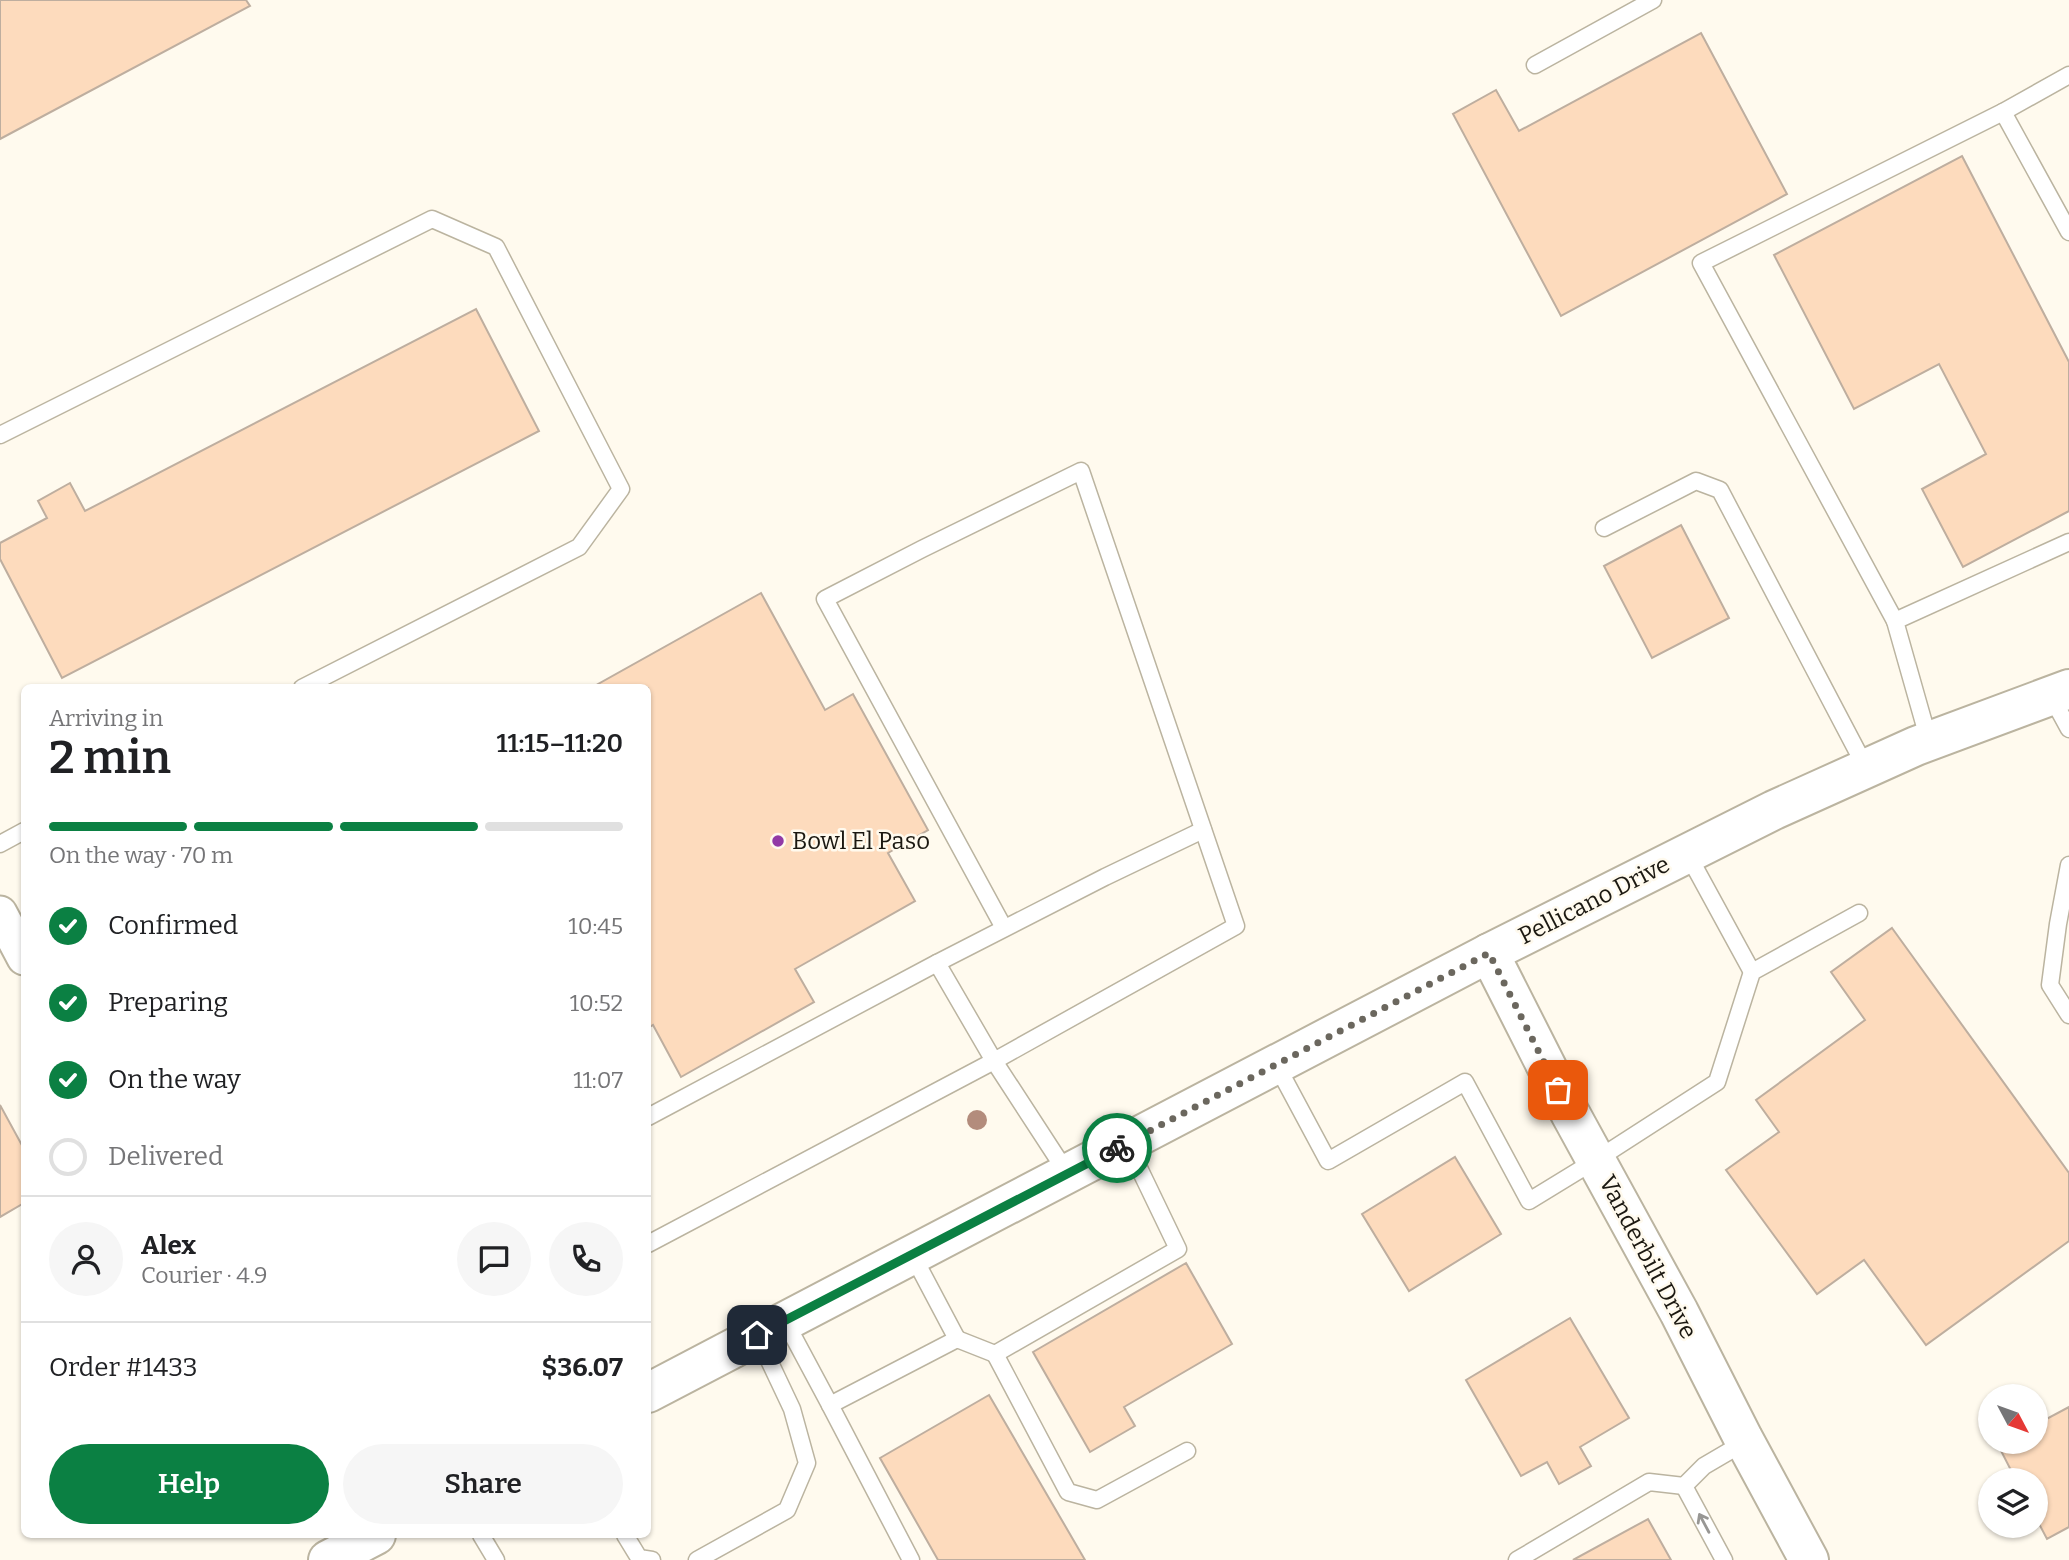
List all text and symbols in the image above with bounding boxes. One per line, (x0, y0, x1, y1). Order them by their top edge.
text: Arriving in (49, 704, 163, 732)
text: 11:15–11:20 (496, 728, 623, 759)
text: 2 min (49, 730, 171, 785)
place label: Bowl El Paso (792, 827, 930, 855)
marker: Bowl El Paso (770, 833, 786, 849)
text: On the way · 70 m (49, 841, 233, 869)
street label: Pellicano Drive (1514, 850, 1674, 950)
icon: check (49, 907, 87, 945)
text: Confirmed (108, 910, 238, 941)
text: 10:45 (568, 912, 623, 940)
icon: check (49, 984, 87, 1022)
text: Preparing (108, 987, 228, 1018)
text: 10:52 (570, 989, 623, 1017)
pin (1528, 1060, 1588, 1120)
icon: check (49, 1061, 87, 1099)
text: On the way (108, 1064, 241, 1095)
text: 11:07 (573, 1066, 623, 1094)
icon: bag (1539, 1071, 1577, 1109)
courier (1082, 1113, 1152, 1183)
icon: bike (1098, 1129, 1136, 1167)
text: Delivered (108, 1141, 223, 1172)
street label: Vanderbilt Drive (1593, 1170, 1703, 1344)
button: person (49, 1222, 123, 1296)
button: chat (457, 1222, 531, 1296)
button: phone (549, 1222, 623, 1296)
text: Alex (141, 1230, 196, 1261)
text: Courier · 4.9 (141, 1261, 268, 1289)
pin (727, 1305, 787, 1365)
icon: home (738, 1316, 776, 1354)
text: Order #1433 (49, 1352, 197, 1383)
text: $36.07 (542, 1352, 623, 1383)
north arrow (1978, 1384, 2048, 1454)
map controls (1978, 1384, 2048, 1538)
button: Help (49, 1444, 329, 1524)
button: Share (343, 1444, 623, 1524)
button: layers (1978, 1468, 2048, 1538)
one-way arrow (1697, 1513, 1710, 1534)

